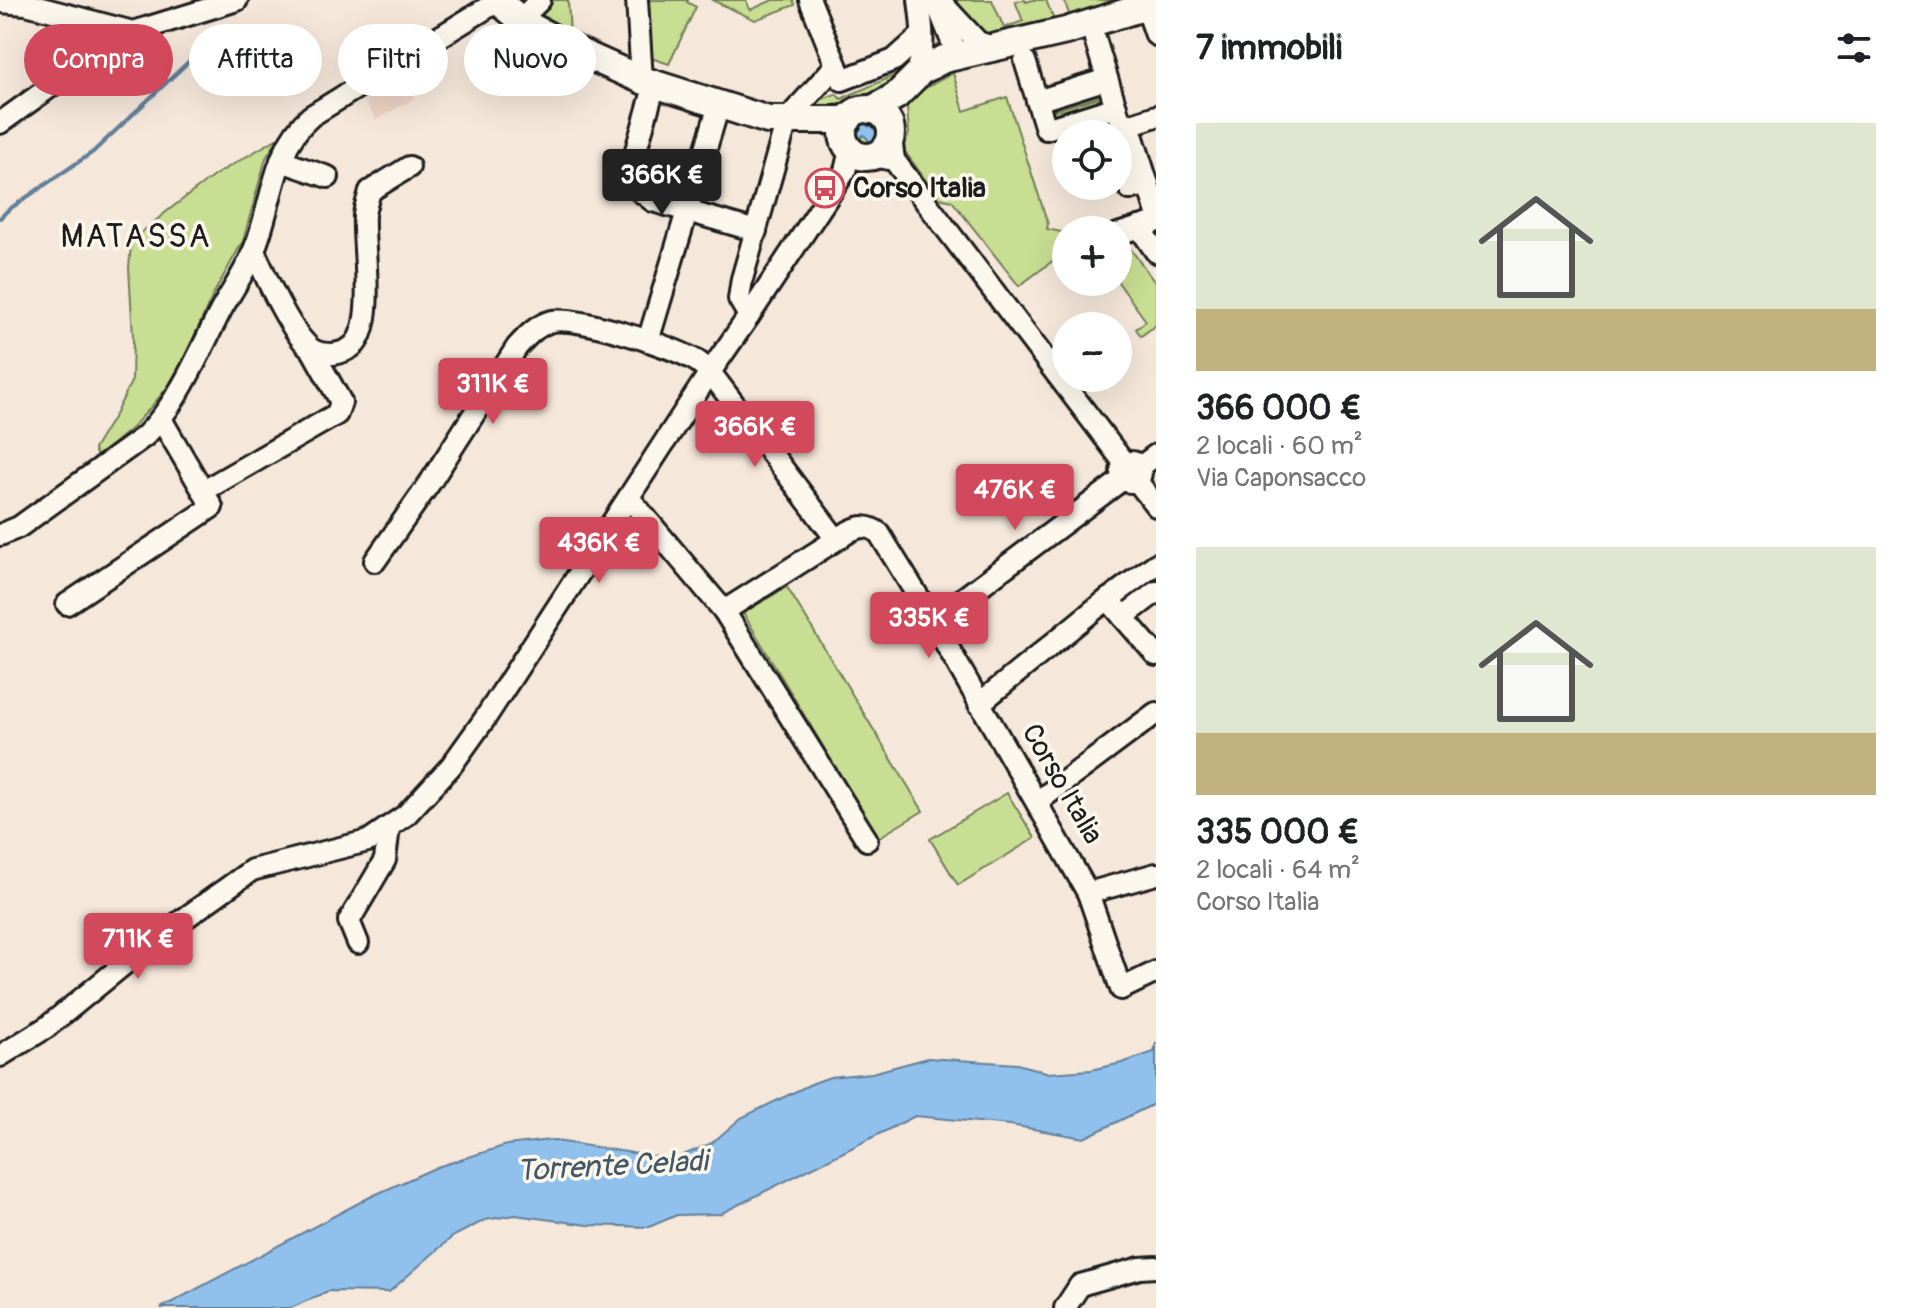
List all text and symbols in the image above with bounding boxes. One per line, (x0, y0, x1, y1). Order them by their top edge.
chip: Compra (24, 24, 173, 96)
chip: Affitta (189, 24, 322, 96)
chip: Filtri (338, 24, 448, 96)
chip: Nuovo (464, 24, 596, 96)
icon: filters (1832, 26, 1876, 70)
text: 7 immobili (1196, 27, 1342, 70)
map controls (1052, 120, 1132, 392)
button: locate (1052, 120, 1132, 200)
pin: 366K € (597, 149, 727, 217)
text: 366K € (620, 159, 704, 191)
bus stop icon: Corso Italia (804, 167, 846, 209)
place label: Corso Italia (853, 171, 986, 206)
icon: home (1464, 175, 1608, 319)
button: + (1052, 216, 1132, 296)
district label: MATASSA (61, 217, 211, 257)
button: − (1052, 312, 1132, 392)
pin: 311K € (428, 358, 558, 426)
text: 311K € (456, 368, 530, 400)
text: 366 000 € (1196, 387, 1361, 430)
pin: 366K € (690, 401, 820, 469)
text: 366K € (713, 411, 797, 443)
text: 2 locali · 60 m² (1196, 430, 1363, 462)
text: Via Caponsacco (1196, 462, 1366, 494)
pin: 476K € (950, 464, 1080, 532)
text: 476K € (974, 474, 1056, 506)
pin: 436K € (534, 517, 664, 585)
text: 436K € (557, 527, 641, 559)
pin: 335K € (864, 592, 994, 660)
icon: home (1464, 599, 1608, 743)
text: 335K € (888, 602, 970, 634)
street label: Corso Italia (1014, 718, 1110, 850)
text: 335 000 € (1196, 811, 1359, 854)
text: 2 locali · 64 m² (1196, 854, 1360, 886)
text: Corso Italia (1196, 886, 1319, 918)
pin: 711K € (73, 913, 203, 981)
text: 711K € (102, 923, 174, 955)
water label: Torrente Celadi (516, 1142, 713, 1189)

